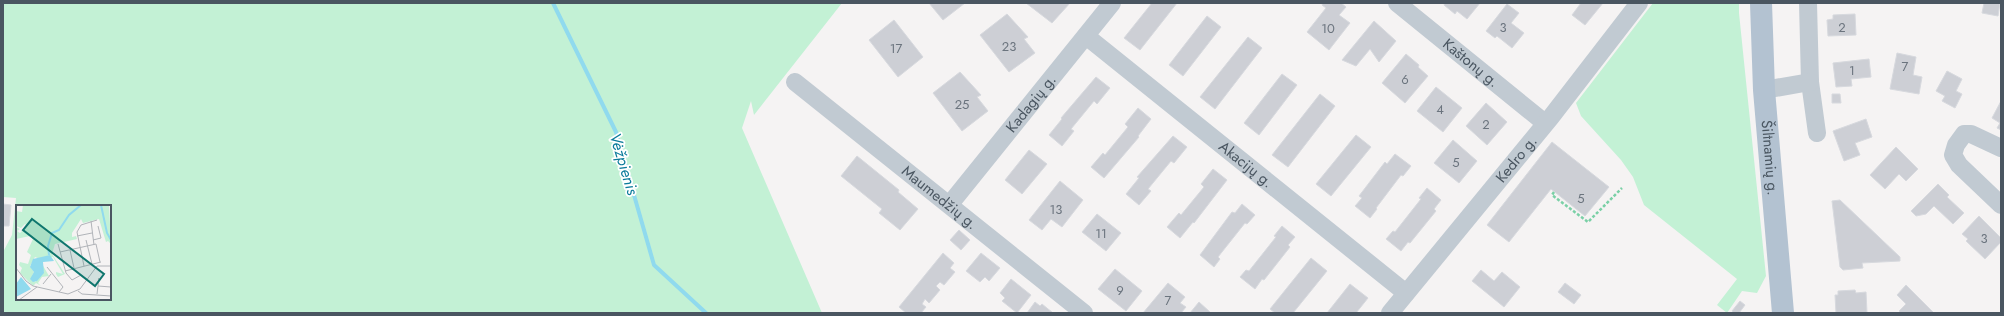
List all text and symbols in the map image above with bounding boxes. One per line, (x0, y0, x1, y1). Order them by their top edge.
house number: 3 (1499, 18, 1507, 37)
house number: 2 (1838, 18, 1846, 37)
house number: 10 (1321, 19, 1335, 38)
street label: Kaštonų g. (1438, 33, 1504, 92)
house number: 23 (1002, 37, 1016, 56)
house number: 17 (890, 39, 903, 58)
house number: 7 (1902, 57, 1909, 76)
house number: 1 (1849, 61, 1855, 80)
street label: Kadagių g. (1001, 70, 1061, 137)
house number: 6 (1401, 70, 1409, 89)
house number: 25 (955, 95, 969, 114)
house number: 4 (1436, 100, 1444, 119)
house number: 2 (1482, 115, 1490, 134)
street label: Šiltnamių g. (1756, 119, 1784, 196)
water label: Vėžpienis (604, 130, 644, 198)
street label: Kedro g. (1490, 131, 1542, 187)
street label: Akacijų g. (1214, 136, 1278, 193)
house number: 5 (1452, 153, 1460, 172)
street label: Maumedžių g. (897, 160, 982, 235)
house number: 5 (1577, 189, 1585, 208)
house number: 13 (1050, 200, 1062, 219)
inset map (16, 205, 111, 300)
house number: 11 (1095, 224, 1107, 243)
house number: 3 (1980, 229, 1988, 248)
house number: 9 (1116, 281, 1124, 300)
house number: 7 (1165, 291, 1172, 310)

